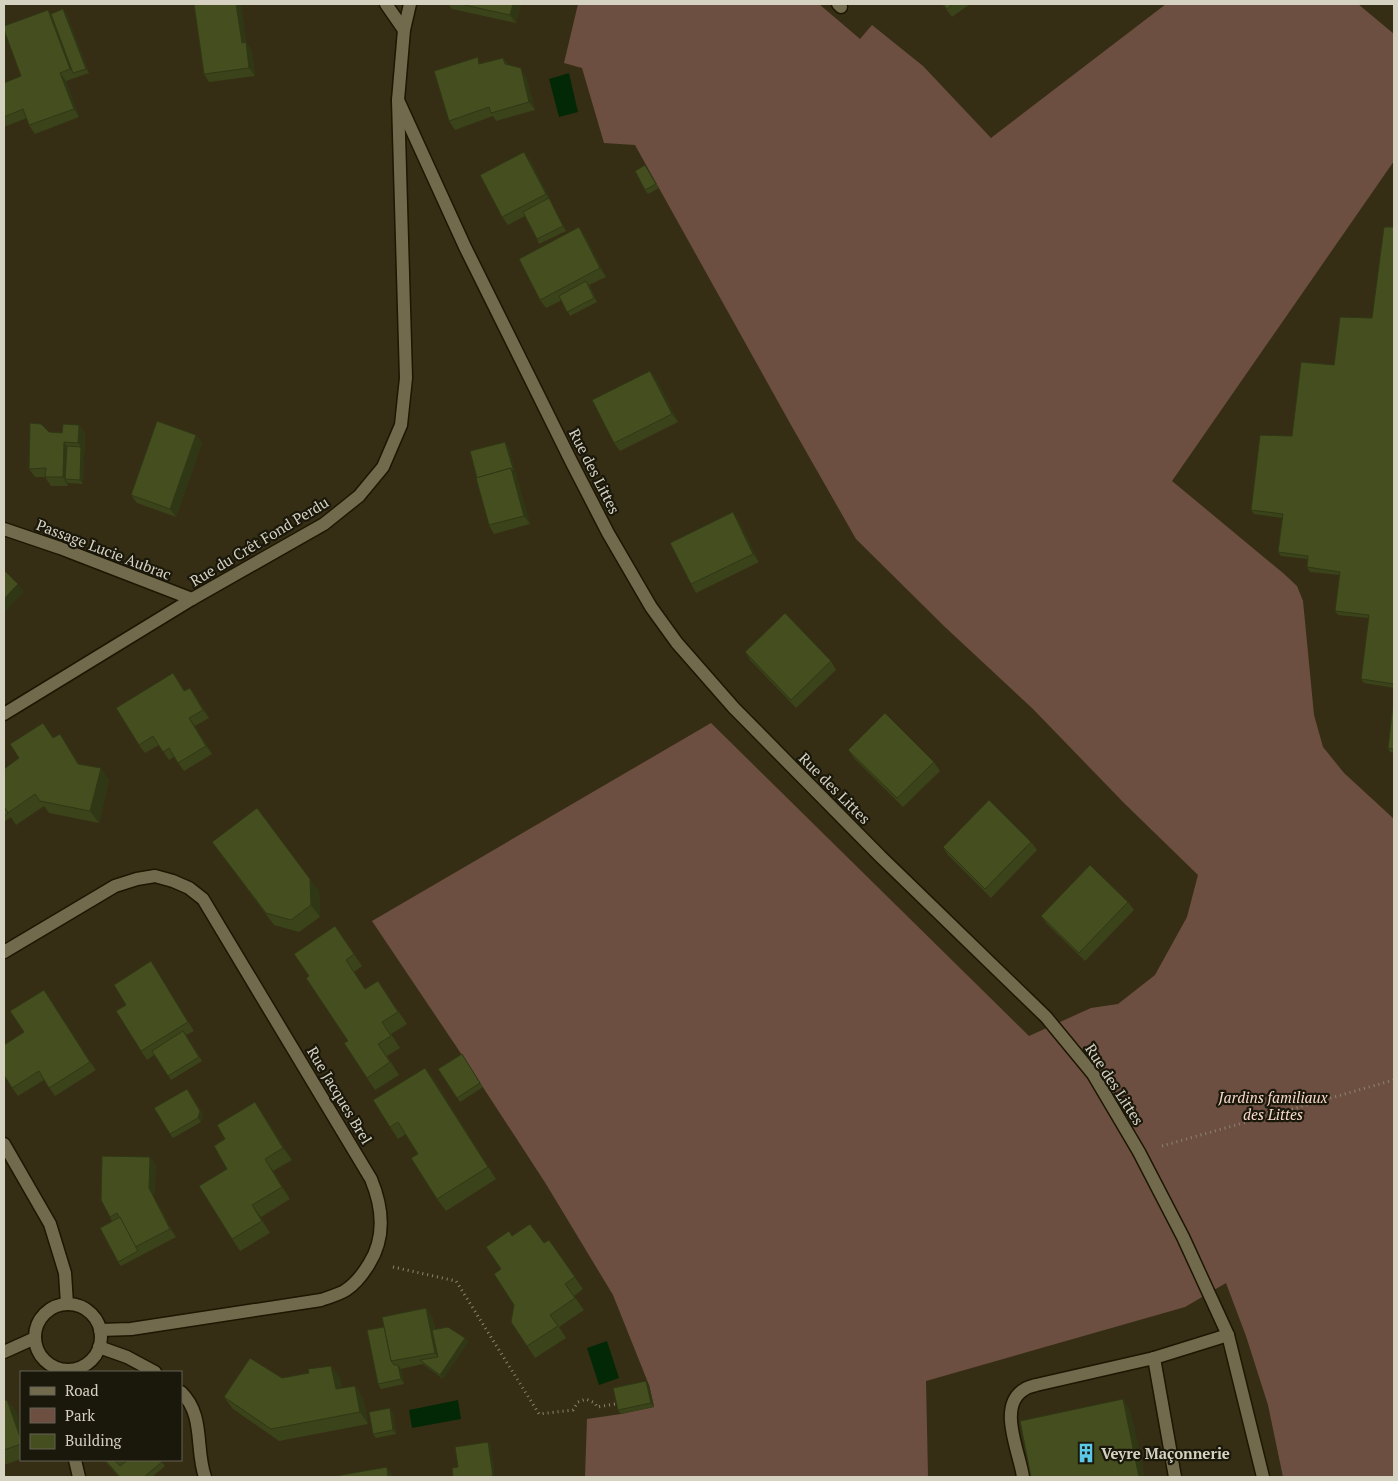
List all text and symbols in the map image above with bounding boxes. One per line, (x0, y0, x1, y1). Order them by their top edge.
street label: Rue des Littes (565, 425, 625, 517)
street label: Rue du Crêt Fond Perdu (186, 491, 332, 590)
street label: Passage Lucie Aubrac (34, 514, 174, 584)
street label: Rue des Littes (795, 748, 875, 828)
street label: Rue des Littes (1081, 1039, 1149, 1129)
street label: Rue Jacques Brel (303, 1043, 377, 1147)
park label: Jardins familiaux des Littes (1217, 1087, 1328, 1124)
legend (20, 1371, 182, 1461)
text: Road (65, 1380, 98, 1400)
text: Park (65, 1405, 95, 1425)
text: Building (65, 1430, 123, 1450)
building icon: Veyre Maçonnerie (1075, 1442, 1097, 1464)
place label: Veyre Maçonnerie (1101, 1443, 1230, 1463)

